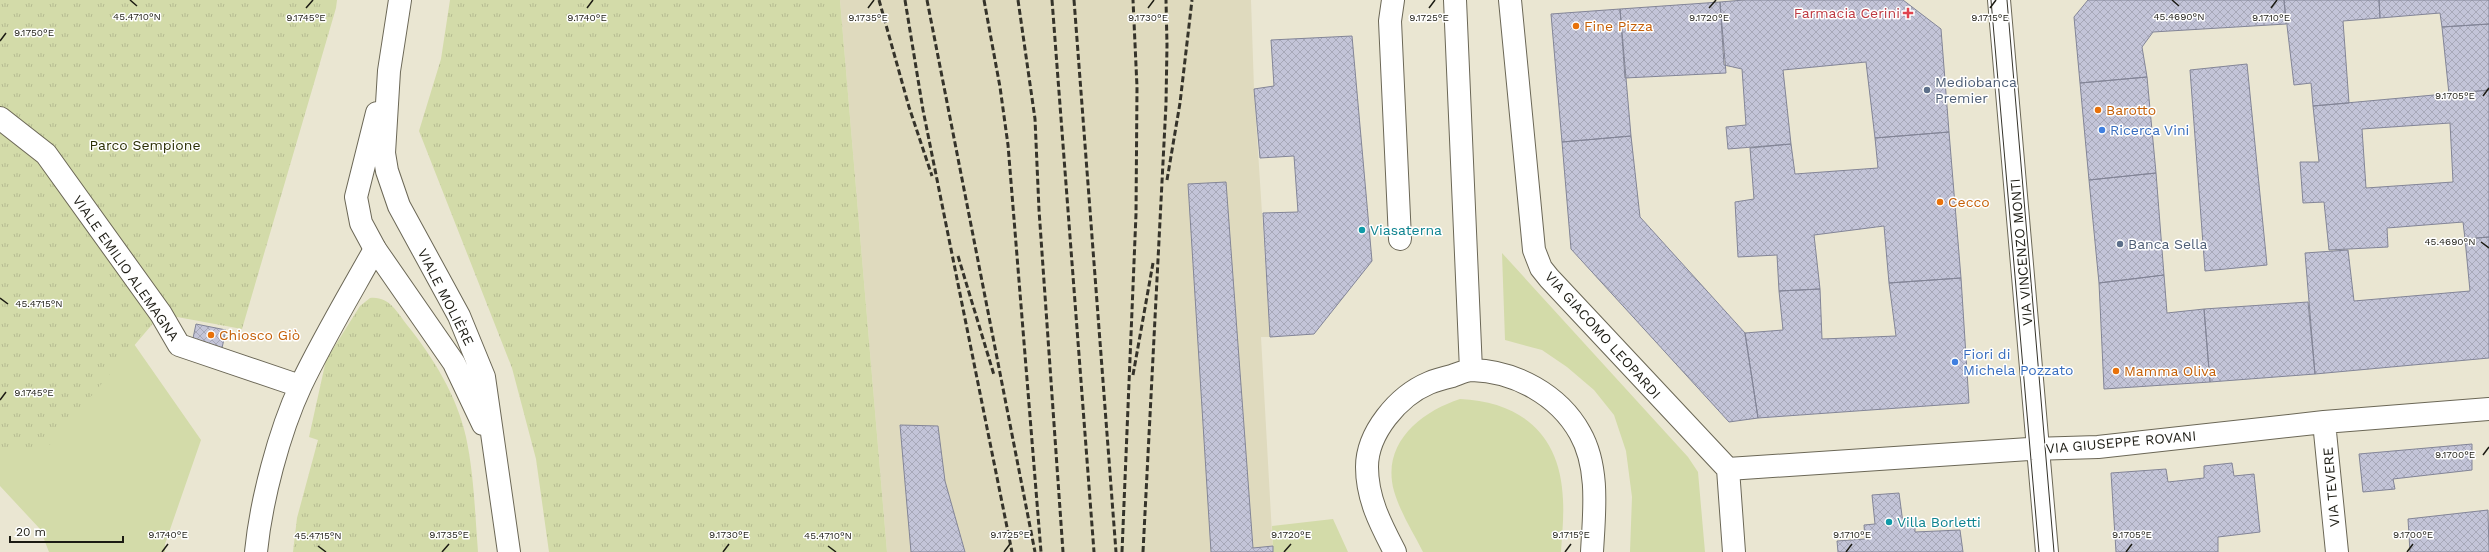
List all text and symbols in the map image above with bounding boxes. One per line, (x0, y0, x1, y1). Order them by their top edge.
place label: Farmacia Cerini (1794, 5, 1900, 21)
marker: Farmacia Cerini (1903, 8, 1913, 18)
text: 45.4710°N (113, 11, 161, 22)
text: 45.4690°N (2153, 11, 2205, 22)
text: 9.1745°E (286, 12, 326, 23)
text: 9.1740°E (567, 12, 607, 23)
text: 9.1735°E (848, 12, 888, 23)
text: 9.1730°E (1128, 12, 1168, 23)
text: 9.1725°E (1409, 12, 1449, 23)
text: 9.1720°E (1689, 12, 1729, 23)
text: 9.1715°E (1971, 12, 2009, 23)
text: 9.1710°E (2252, 12, 2290, 23)
place label: Fine Pizza (1584, 18, 1653, 34)
marker: Fine Pizza (1571, 21, 1581, 31)
text: 9.1750°E (14, 27, 54, 38)
place label: Mediobanca Premier (1935, 74, 2017, 106)
marker: Mediobanca Premier (1922, 85, 1932, 95)
text: 9.1705°E (2435, 90, 2475, 101)
place label: Barotto (2106, 102, 2156, 118)
marker: Barotto (2093, 105, 2103, 115)
place label: Ricerca Vini (2110, 122, 2189, 138)
marker: Ricerca Vini (2097, 125, 2107, 135)
park label: Parco Sempione (89, 137, 201, 153)
street label: VIA VINCENZO MONTI (2007, 178, 2035, 326)
street label: VIALE EMILIO ALEMAGNA (70, 192, 182, 344)
place label: Cecco (1948, 194, 1990, 210)
marker: Cecco (1935, 197, 1945, 207)
place label: Viasaterna (1370, 222, 1442, 238)
marker: Viasaterna (1357, 225, 1367, 235)
place label: Banca Sella (2128, 236, 2208, 252)
text: 45.4690°N (2424, 236, 2476, 247)
marker: Banca Sella (2115, 239, 2125, 249)
street label: VIALE MOLIÈRE (415, 246, 477, 348)
street label: VIA GIACOMO LEOPARDI (1542, 268, 1664, 402)
text: 45.4715°N (15, 298, 63, 309)
place label: Chiosco Giò (219, 327, 300, 343)
marker: Chiosco Giò (206, 330, 216, 340)
place label: Fiori di Michela Pozzato (1963, 346, 2074, 378)
marker: Fiori di Michela Pozzato (1950, 357, 1960, 367)
place label: Mamma Oliva (2124, 363, 2216, 379)
marker: Mamma Oliva (2111, 366, 2121, 376)
text: 9.1745°E (14, 387, 54, 398)
street label: VIA GIUSEPPE ROVANI (2045, 427, 2197, 457)
street label: VIA TEVERE (2320, 446, 2342, 528)
text: 9.1700°E (2435, 449, 2475, 460)
place label: Villa Borletti (1897, 514, 1981, 530)
marker: Villa Borletti (1884, 517, 1894, 527)
scale bar (10, 518, 123, 544)
text: 20 m (16, 525, 46, 539)
text: 9.1740°E (148, 529, 188, 540)
text: 9.1735°E (429, 529, 469, 540)
text: 9.1730°E (709, 529, 749, 540)
text: 9.1725°E (990, 529, 1030, 540)
text: 9.1720°E (1271, 529, 1311, 540)
text: 9.1715°E (1552, 529, 1590, 540)
text: 9.1710°E (1833, 529, 1871, 540)
text: 9.1705°E (2112, 529, 2152, 540)
text: 9.1700°E (2393, 529, 2433, 540)
text: 45.4715°N (294, 530, 342, 541)
text: 45.4710°N (804, 530, 852, 541)

